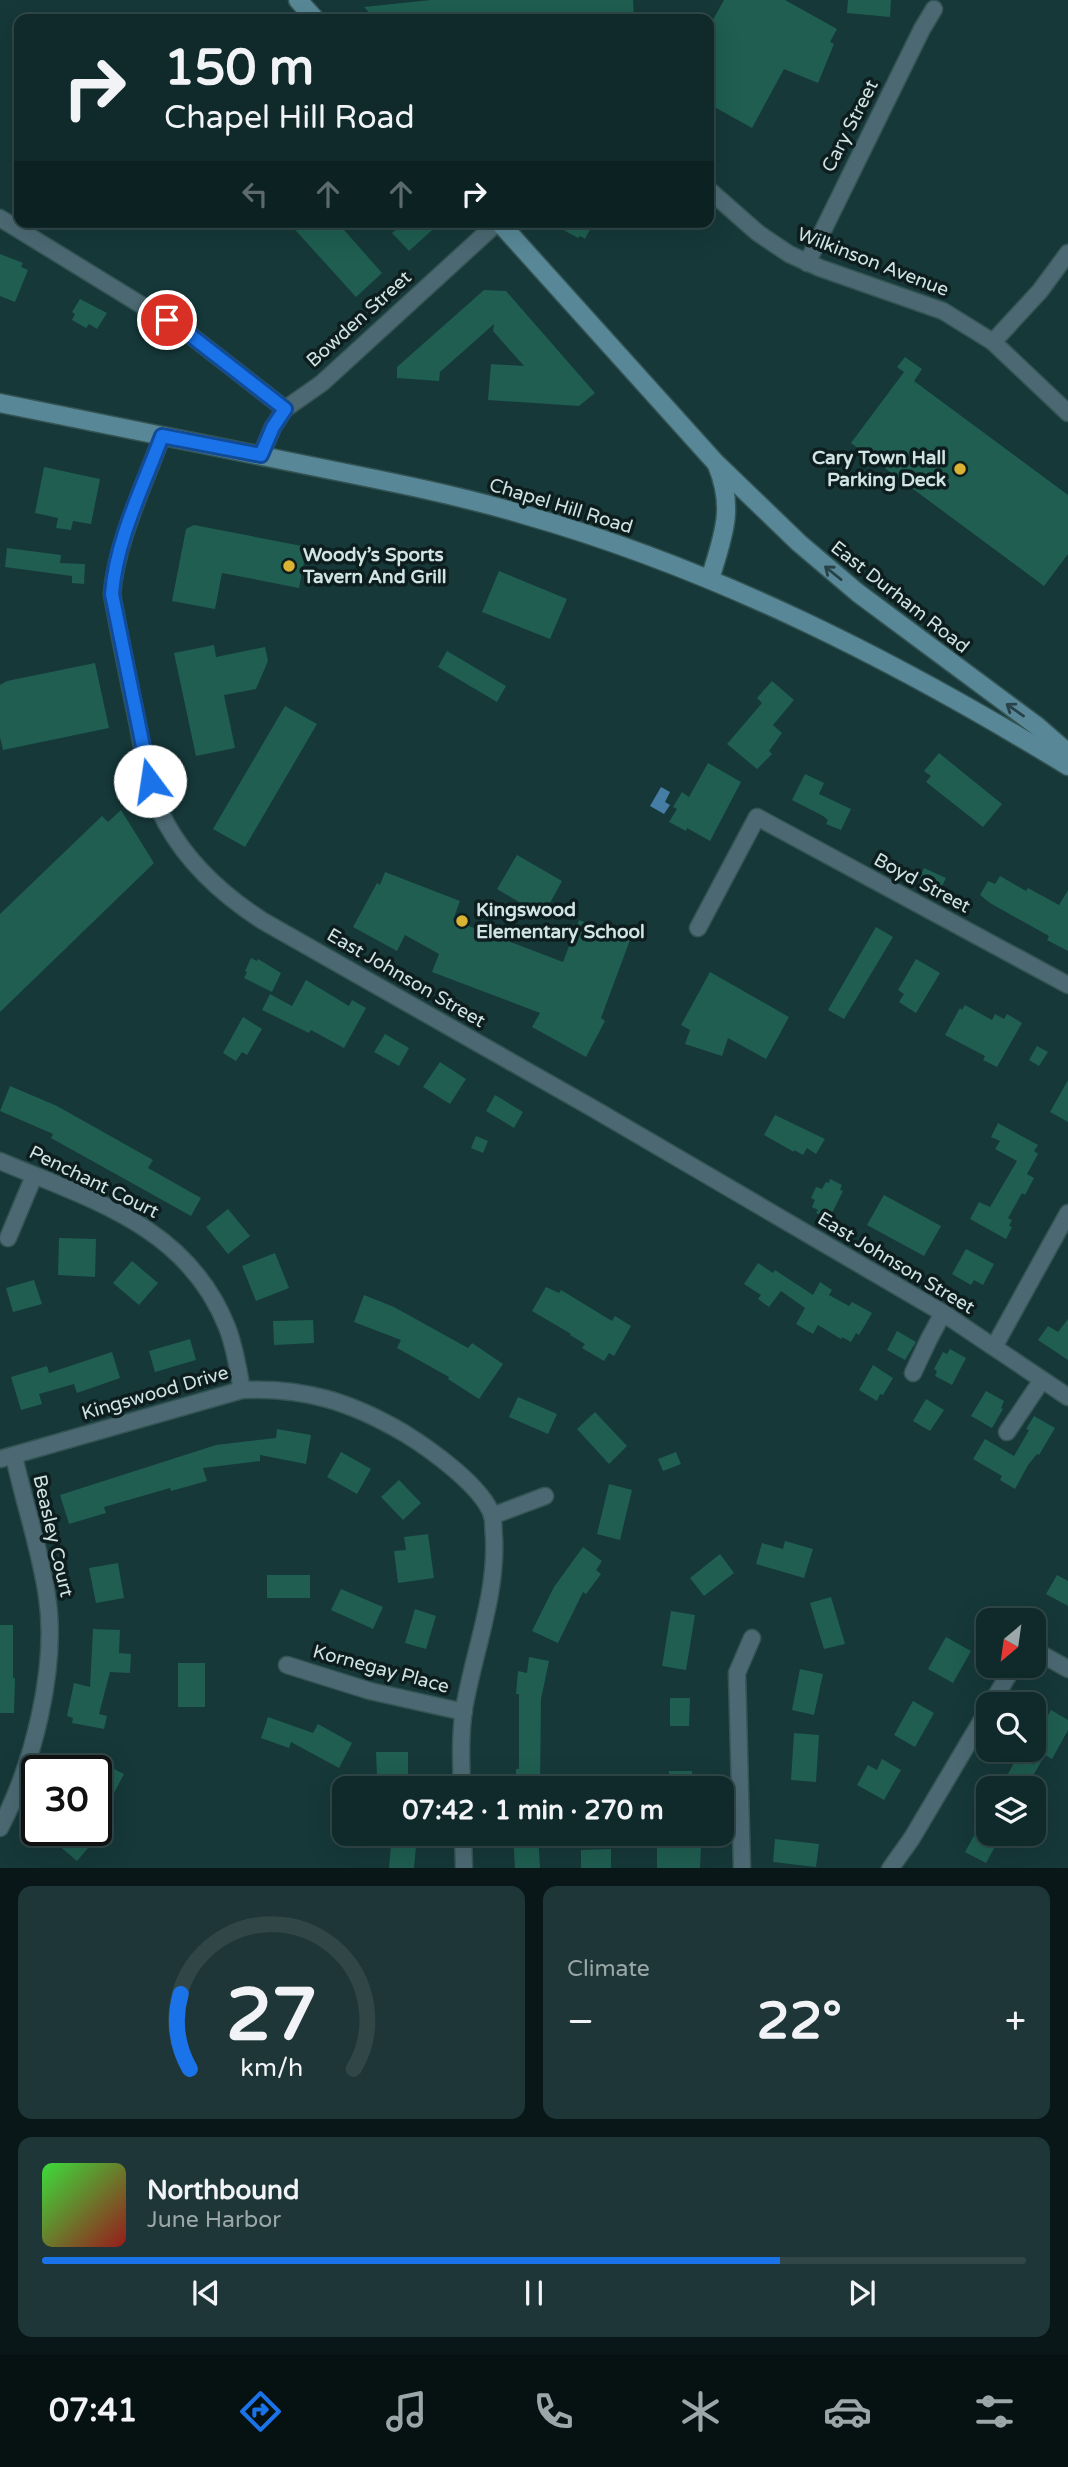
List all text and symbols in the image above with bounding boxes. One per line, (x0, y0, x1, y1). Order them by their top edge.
text: 150 m (164, 39, 314, 98)
icon: right (49, 42, 140, 133)
street label: Cary Street (817, 76, 883, 176)
text: Chapel Hill Road (164, 99, 415, 137)
icon: left (236, 175, 274, 213)
icon: ahead (309, 175, 347, 213)
icon: ahead (382, 175, 420, 213)
icon: right (455, 175, 493, 213)
street label: Wilkinson Avenue (794, 223, 952, 301)
street label: Bowden Street (302, 266, 416, 372)
pin (137, 290, 197, 350)
icon: arrive (148, 301, 186, 339)
place label: Cary Town Hall Parking Deck (812, 447, 947, 492)
marker: Cary Town Hall Parking Deck (952, 461, 968, 477)
street label: Chapel Hill Road (487, 474, 635, 538)
street label: East Durham Road (827, 536, 973, 658)
place label: Woody’s Sports Tavern And Grill (302, 544, 446, 588)
marker: Woody’s Sports Tavern And Grill (281, 558, 297, 574)
one-way arrow (825, 566, 843, 581)
one-way arrow (1006, 703, 1025, 718)
position arrow (113, 744, 187, 818)
street label: Boyd Street (870, 848, 974, 918)
place label: Kingswood Elementary School (476, 899, 645, 944)
marker: Kingswood Elementary School (454, 913, 470, 929)
street label: East Johnson Street (323, 924, 489, 1032)
street label: Penchant Court (26, 1141, 162, 1223)
street label: East Johnson Street (814, 1207, 978, 1319)
street label: Kingswood Drive (79, 1362, 231, 1424)
street label: Beasley Court (28, 1473, 78, 1599)
north arrow (976, 1608, 1046, 1678)
map controls (976, 1608, 1046, 1846)
street label: Kornegay Place (310, 1640, 452, 1698)
button: search (976, 1692, 1046, 1762)
speed limit sign: 30 (21, 1755, 112, 1846)
button: layers (976, 1776, 1046, 1846)
text: 07:42 · 1 min · 270 m (402, 1795, 664, 1826)
text: Climate (567, 1955, 650, 1983)
text: 27 (226, 1972, 317, 2060)
text: 22° (757, 1990, 842, 2053)
text: − (567, 1999, 594, 2045)
text: + (1005, 1999, 1026, 2045)
text: km/h (240, 2052, 303, 2082)
text: Northbound (147, 2175, 299, 2206)
text: June Harbor (147, 2206, 281, 2234)
icon: previous (187, 2274, 225, 2312)
icon: pause (515, 2274, 553, 2312)
icon: next (843, 2274, 881, 2312)
icon: directions (236, 2387, 285, 2436)
icon: music (382, 2387, 431, 2436)
icon: phone (529, 2387, 578, 2436)
icon: climate (676, 2387, 725, 2436)
icon: car (823, 2387, 872, 2436)
icon: filters (970, 2387, 1019, 2436)
text: 07:41 (49, 2392, 138, 2430)

